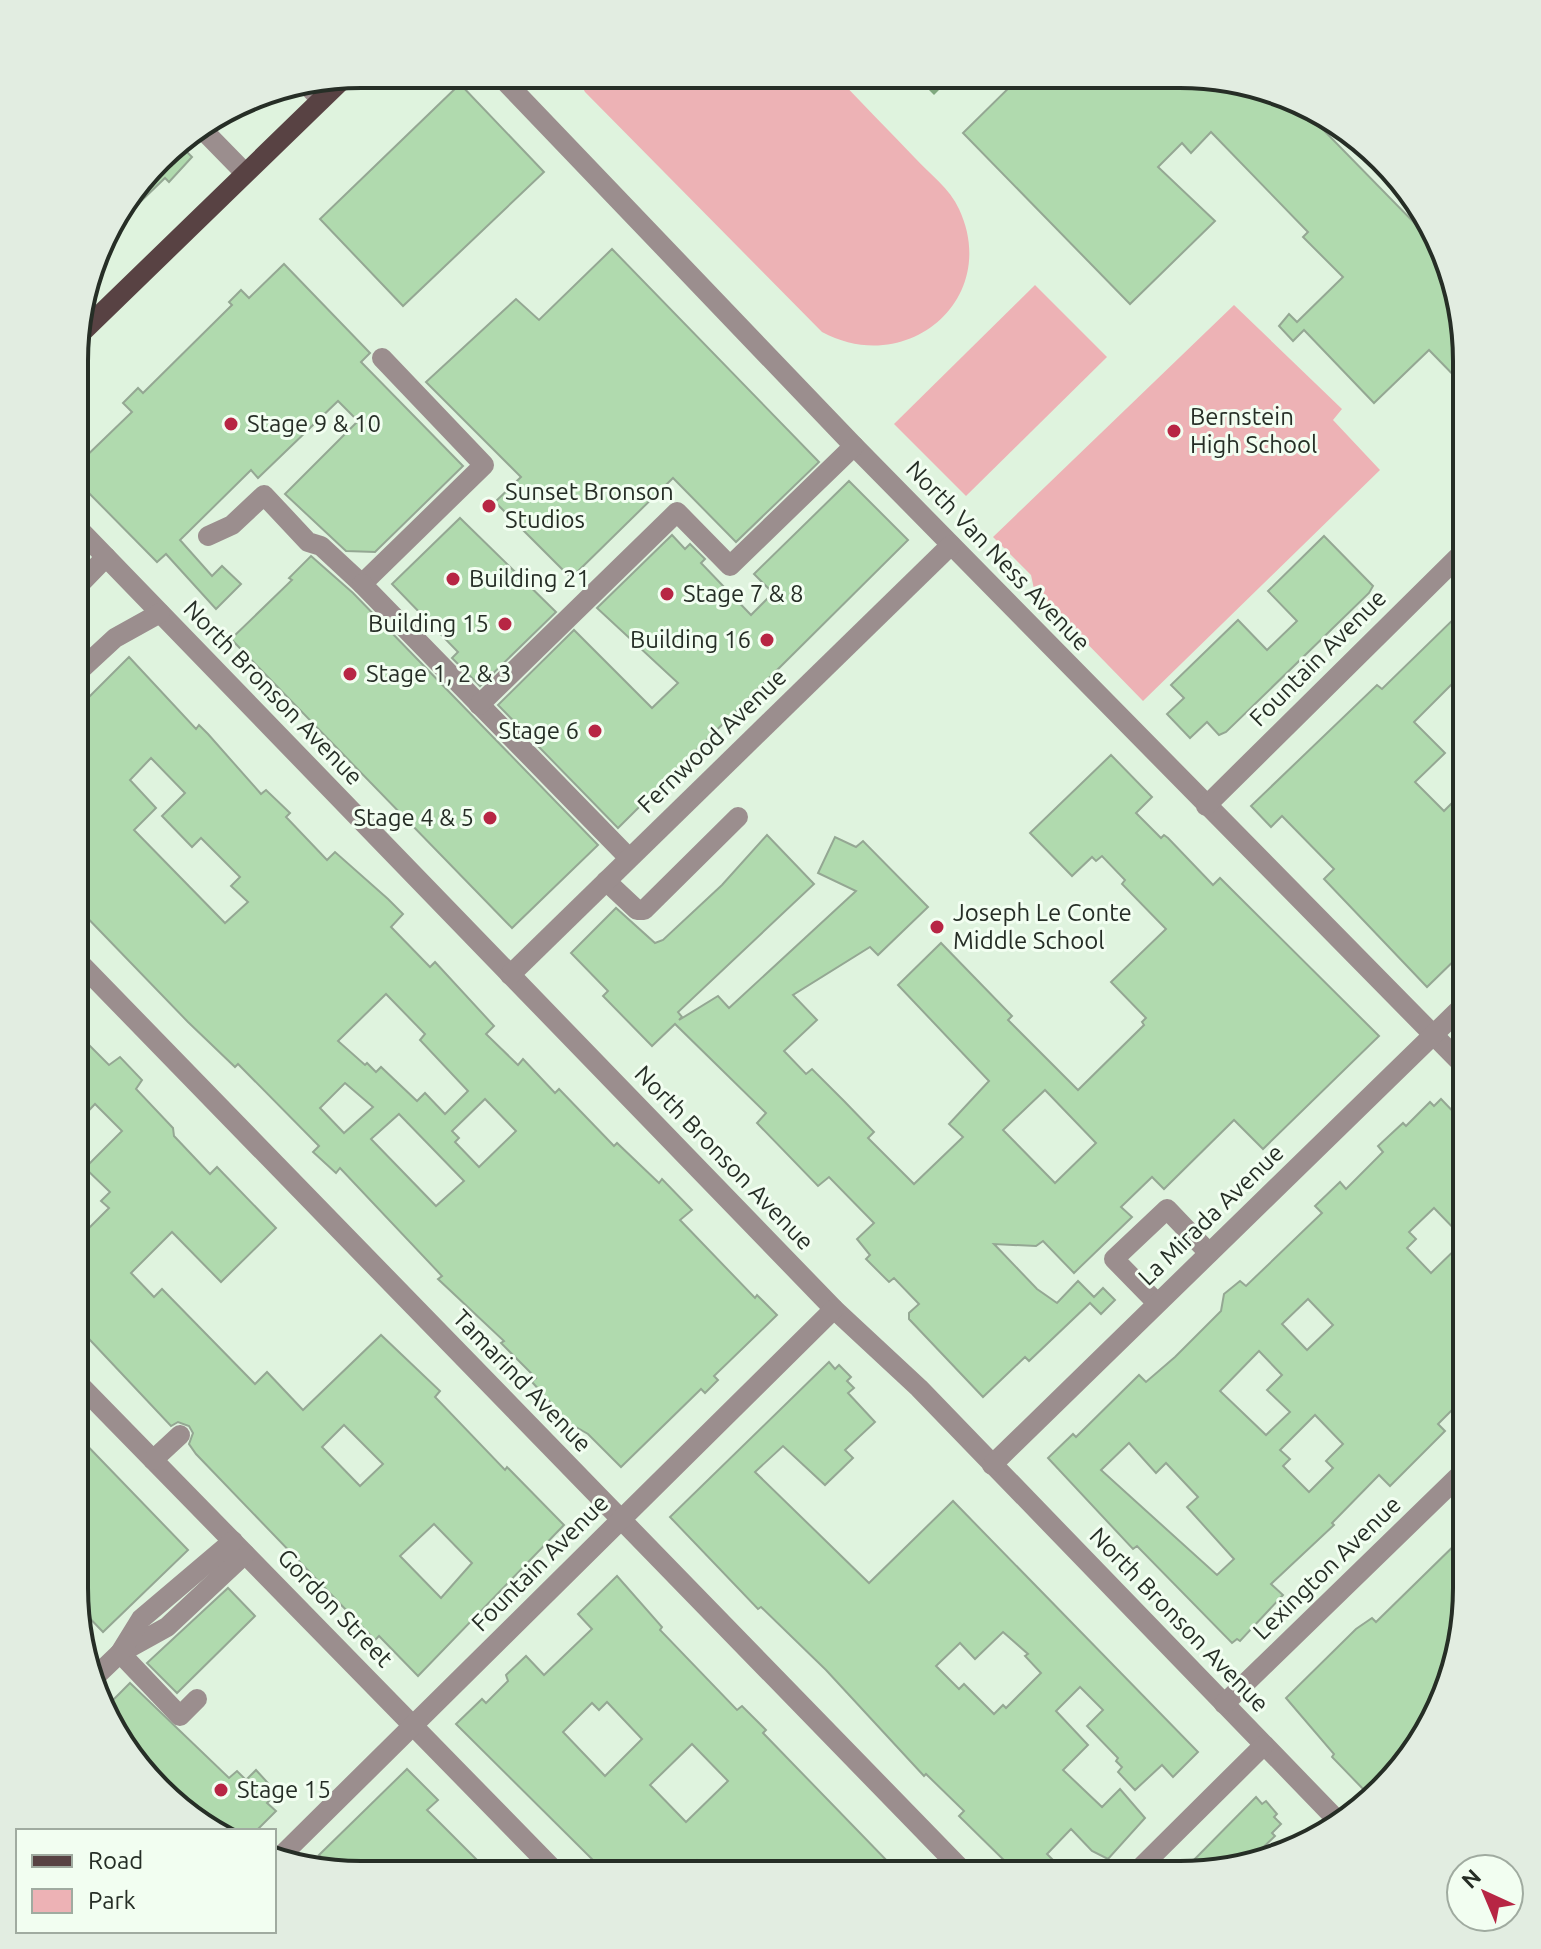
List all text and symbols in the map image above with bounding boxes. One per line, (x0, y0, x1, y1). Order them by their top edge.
place label: Bernstein High School (1190, 403, 1317, 458)
place label: Stage 9 & 10 (247, 410, 381, 437)
marker: Stage 9 & 10 (222, 415, 240, 433)
marker: Bernstein High School (1165, 422, 1183, 440)
street label: North Van Ness Avenue (901, 455, 1096, 656)
place label: Sunset Bronson Studios (505, 478, 674, 533)
marker: Sunset Bronson Studios (480, 497, 498, 515)
place label: Building 21 (469, 565, 590, 592)
marker: Building 21 (444, 570, 462, 588)
place label: Stage 7 & 8 (683, 580, 804, 607)
street label: Fountain Avenue (1244, 584, 1391, 731)
marker: Stage 7 & 8 (658, 585, 676, 603)
street label: North Bronson Avenue (178, 595, 368, 790)
place label: Building 15 (368, 610, 489, 637)
marker: Building 15 (496, 615, 514, 633)
place label: Building 16 (630, 626, 751, 653)
marker: Building 16 (758, 631, 776, 649)
place label: Stage 1, 2 & 3 (366, 660, 512, 687)
street label: Fernwood Avenue (632, 663, 791, 818)
marker: Stage 1, 2 & 3 (341, 665, 359, 683)
place label: Stage 6 (499, 717, 579, 744)
marker: Stage 6 (586, 722, 604, 740)
place label: Stage 4 & 5 (353, 804, 474, 831)
marker: Stage 4 & 5 (481, 809, 499, 827)
place label: Joseph Le Conte Middle School (953, 899, 1132, 954)
marker: Joseph Le Conte Middle School (928, 918, 946, 936)
street label: North Bronson Avenue (629, 1060, 819, 1255)
street label: La Mirada Avenue (1133, 1139, 1289, 1291)
street label: Tamarind Avenue (448, 1304, 597, 1457)
street label: Fountain Avenue (466, 1489, 613, 1636)
street label: Lexington Avenue (1247, 1490, 1406, 1645)
street label: North Bronson Avenue (1084, 1522, 1274, 1717)
street label: Gordon Street (272, 1543, 399, 1673)
place label: Stage 15 (237, 1776, 331, 1803)
marker: Stage 15 (212, 1781, 230, 1799)
legend (16, 1829, 276, 1933)
text: Road (88, 1847, 143, 1874)
north arrow (1445, 1853, 1525, 1933)
text: N (1456, 1864, 1485, 1893)
text: Park (88, 1887, 136, 1914)

